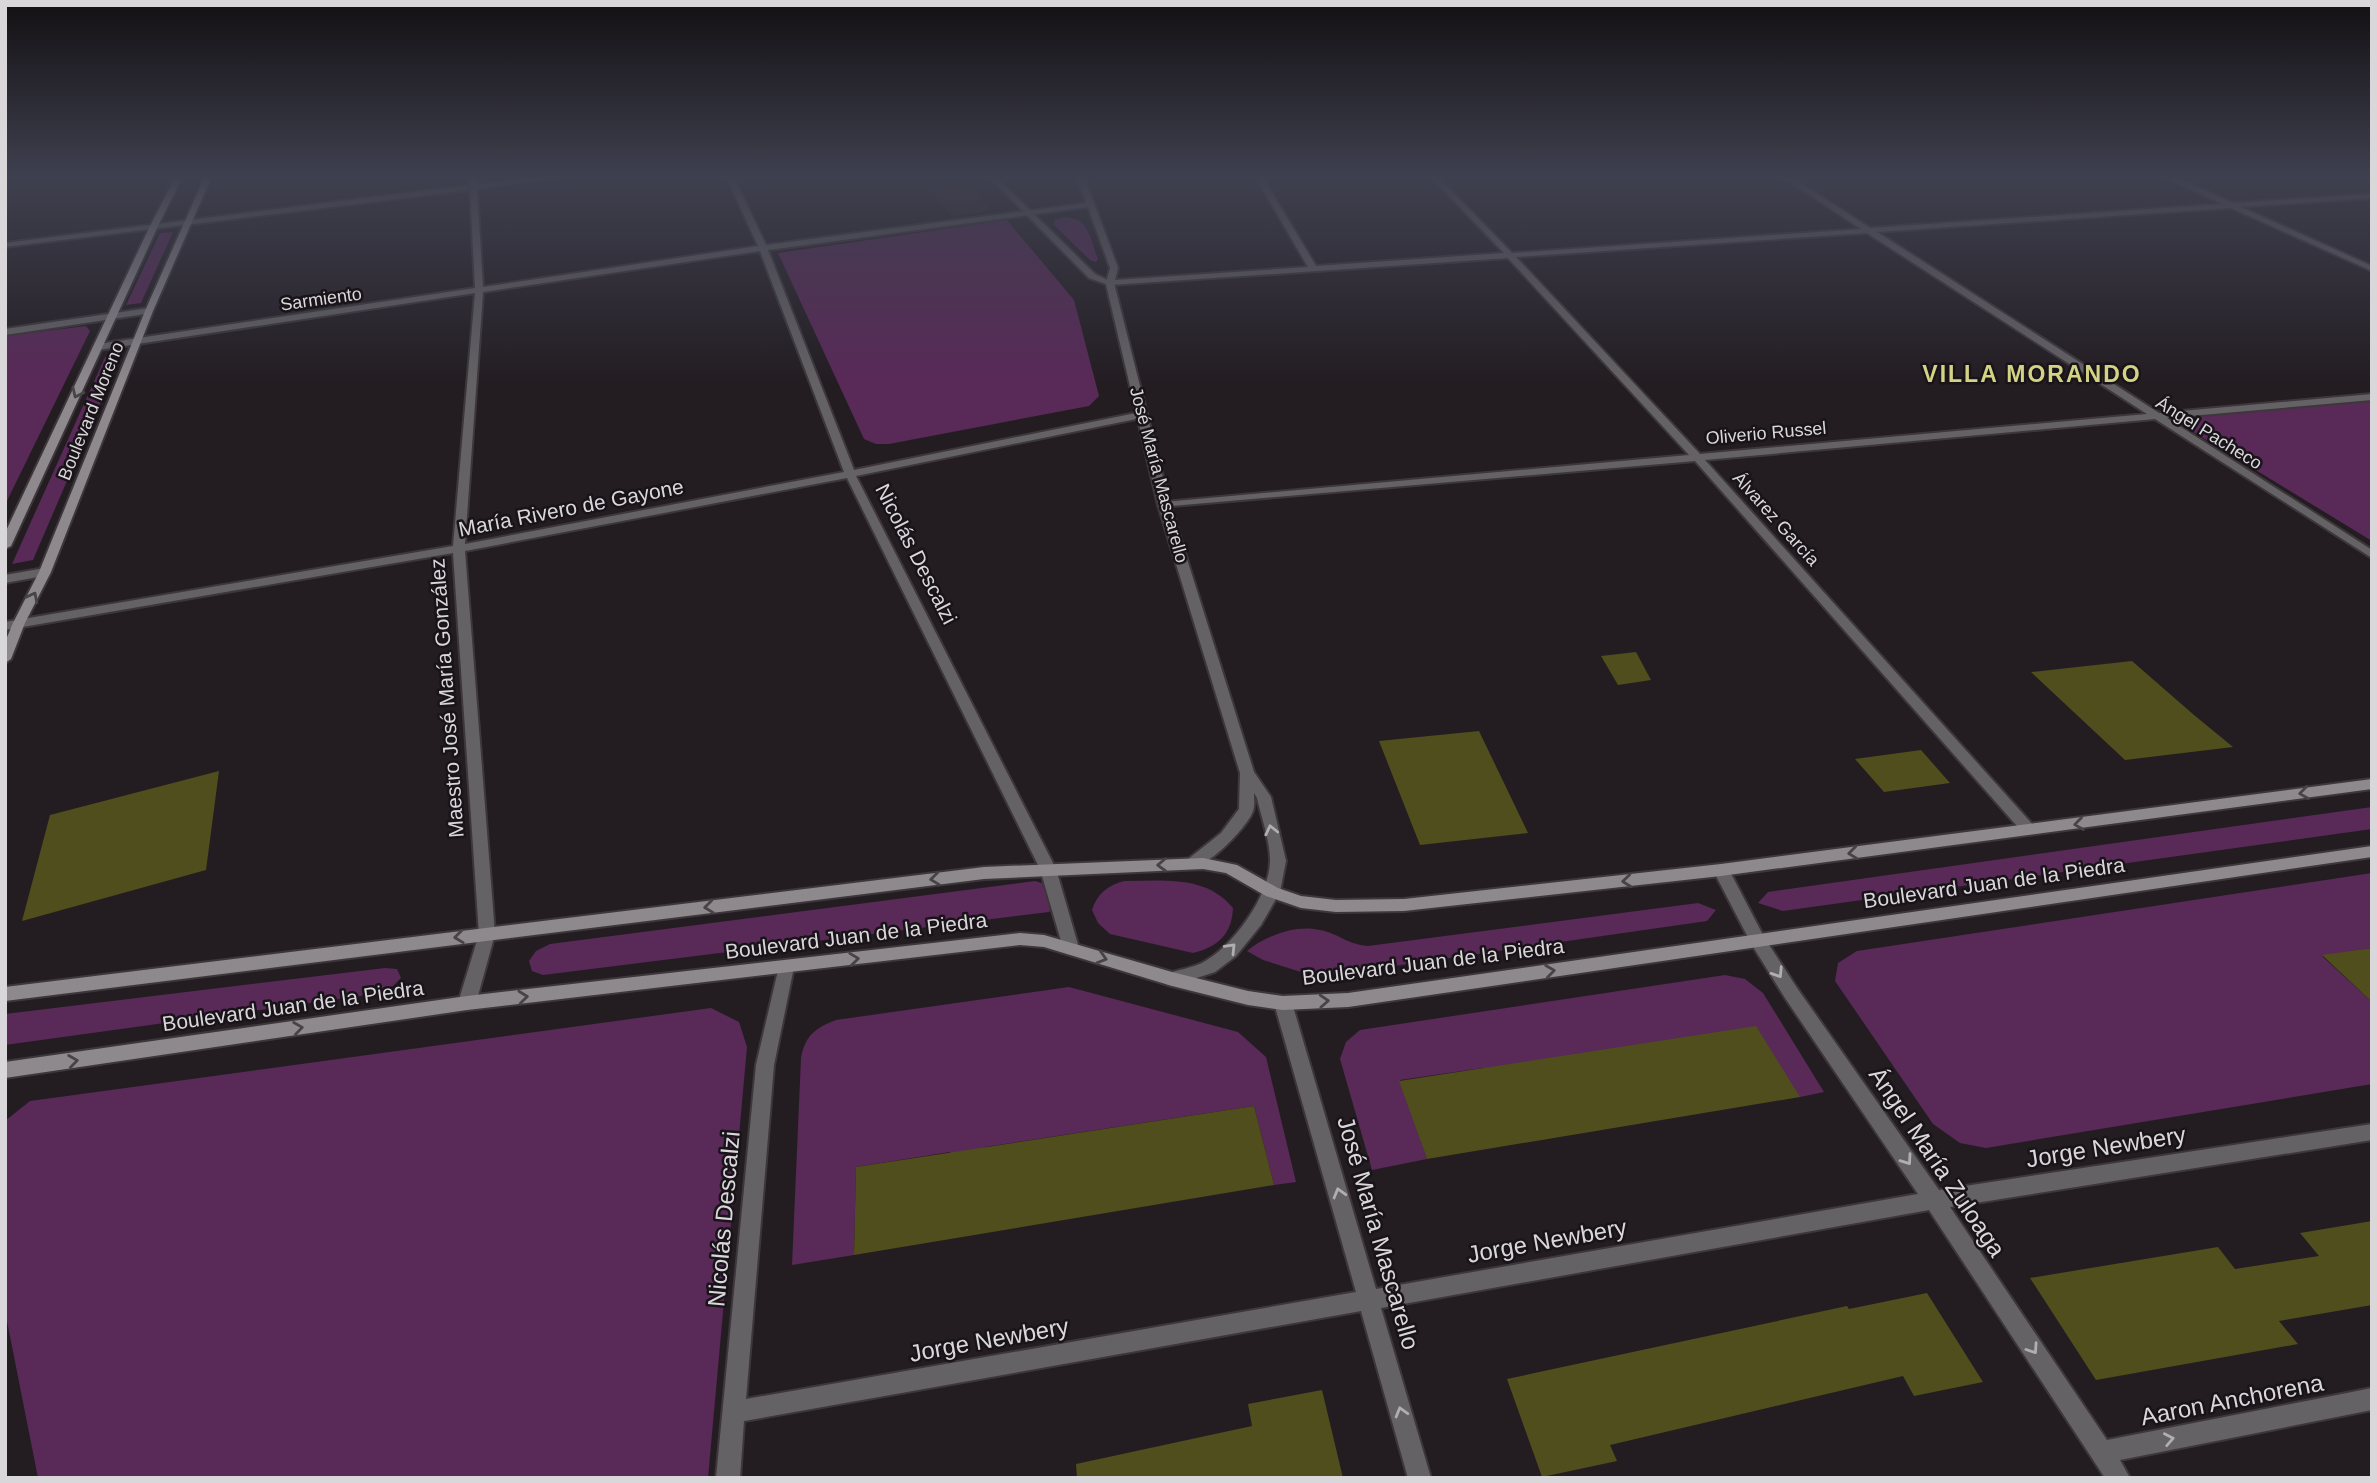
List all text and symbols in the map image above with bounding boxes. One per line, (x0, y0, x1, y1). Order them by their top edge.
street label: Sarmiento (279, 283, 363, 315)
street label: Boulevard Moreno (54, 339, 128, 483)
district label: VILLA MORANDO (1922, 361, 2142, 387)
one-way arrow (71, 385, 85, 398)
street label: José María Mascarello (1126, 385, 1192, 565)
street label: Ángel Pacheco (2152, 392, 2266, 474)
street label: Oliverio Russel (1705, 418, 1827, 448)
street label: Álvarez García (1729, 468, 1824, 571)
street label: María Rivero de Gayone (456, 474, 685, 541)
street label: Nicolás Descalzi (871, 480, 962, 628)
street label: Maestro José María González (425, 558, 468, 839)
one-way arrow (25, 591, 38, 604)
one-way arrow (2298, 785, 2310, 800)
one-way arrow (2073, 816, 2085, 831)
one-way arrow (1265, 824, 1280, 836)
one-way arrow (1847, 846, 1859, 861)
street label: Boulevard Juan de la Piedra (1862, 853, 2126, 912)
one-way arrow (1156, 858, 1167, 873)
one-way arrow (929, 872, 941, 887)
one-way arrow (1621, 873, 1633, 888)
one-way arrow (703, 899, 715, 914)
street label: Boulevard Juan de la Piedra (724, 908, 989, 963)
one-way arrow (453, 930, 465, 945)
street label: Boulevard Juan de la Piedra (1301, 934, 1566, 989)
one-way arrow (1223, 943, 1236, 956)
one-way arrow (1096, 950, 1108, 964)
one-way arrow (848, 952, 860, 967)
one-way arrow (1544, 963, 1555, 978)
one-way arrow (1770, 965, 1783, 978)
street label: Boulevard Juan de la Piedra (161, 976, 425, 1035)
one-way arrow (518, 990, 529, 1005)
one-way arrow (1319, 993, 1330, 1008)
one-way arrow (292, 1021, 304, 1036)
one-way arrow (67, 1053, 79, 1068)
street label: Ángel María Zuloaga (1864, 1062, 2011, 1262)
street label: José María Mascarello (1332, 1113, 1425, 1353)
street label: Jorge Newbery (2024, 1121, 2188, 1172)
street label: Nicolás Descalzi (702, 1130, 745, 1308)
one-way arrow (1899, 1152, 1911, 1165)
one-way arrow (1333, 1188, 1347, 1200)
street label: Jorge Newbery (1465, 1213, 1629, 1268)
street label: Jorge Newbery (907, 1312, 1071, 1367)
one-way arrow (2025, 1341, 2038, 1354)
street label: Aaron Anchorena (2138, 1368, 2326, 1430)
one-way arrow (1395, 1406, 1410, 1418)
one-way arrow (2163, 1433, 2175, 1448)

